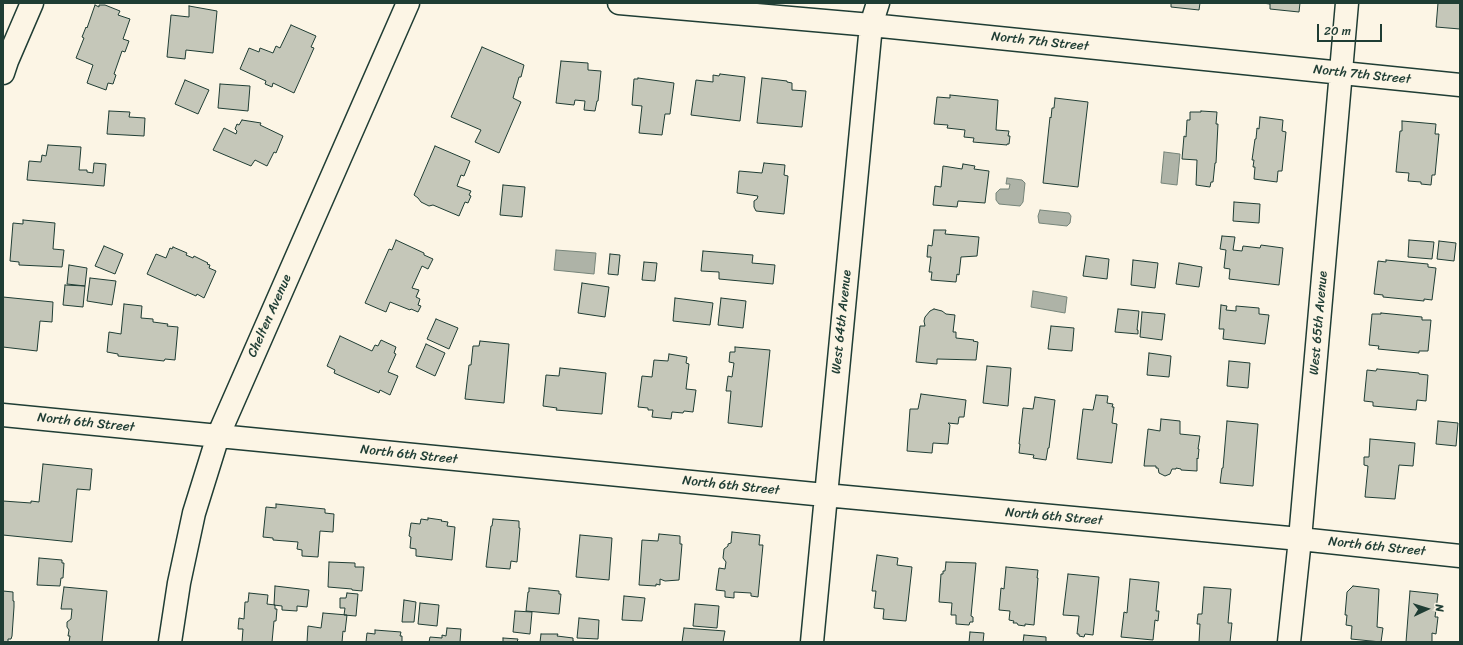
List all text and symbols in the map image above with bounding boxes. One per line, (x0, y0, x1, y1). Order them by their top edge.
scale bar (1319, 16, 1384, 42)
text: 20 m (1324, 20, 1351, 42)
street label: North 7th Street (991, 29, 1089, 55)
street label: North 7th Street (1313, 62, 1411, 88)
street label: West 64th Avenue (829, 269, 855, 375)
street label: West 65th Avenue (1307, 270, 1331, 376)
street label: Chelten Avenue (245, 272, 295, 360)
street label: North 6th Street (37, 410, 135, 436)
street label: North 6th Street (360, 442, 458, 468)
street label: North 6th Street (682, 473, 780, 499)
street label: North 6th Street (1005, 505, 1103, 529)
street label: North 6th Street (1328, 534, 1426, 560)
north arrow (1407, 589, 1447, 629)
text: N (1430, 604, 1449, 613)

